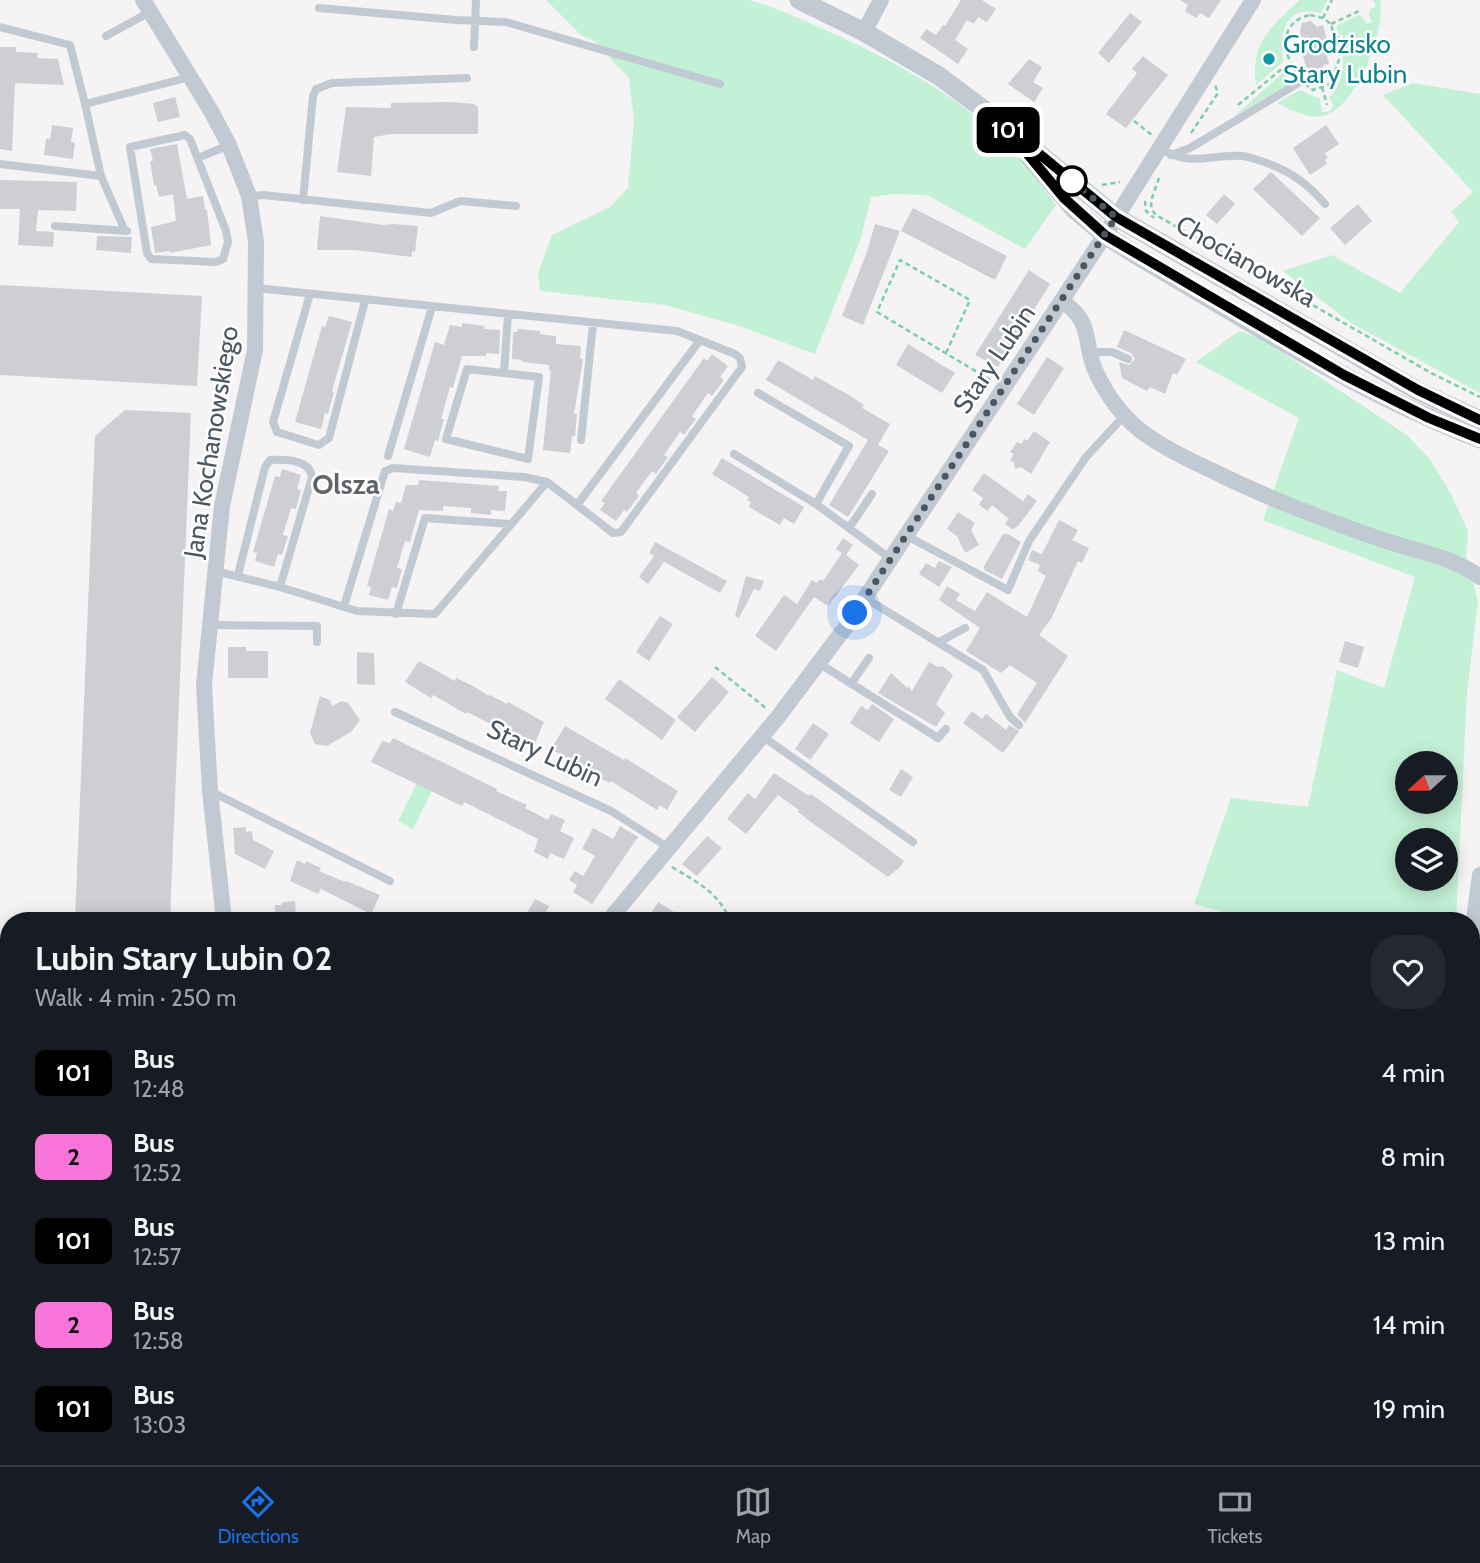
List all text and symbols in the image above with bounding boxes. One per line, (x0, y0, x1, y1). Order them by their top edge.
place label: Grodzisko Stary Lubin (1283, 28, 1407, 90)
marker: Grodzisko Stary Lubin (1261, 51, 1277, 67)
line badge: 101 (968, 107, 1048, 153)
text: 101 (991, 115, 1025, 144)
unlabelled marker (1057, 166, 1087, 196)
street label: Chocianowska (1170, 208, 1322, 314)
street label: Stary Lubin (946, 299, 1042, 419)
street label: Jana Kochanowskiego (177, 324, 245, 561)
district label: Olsza (312, 467, 380, 501)
your location (837, 595, 872, 630)
street label: Stary Lubin (482, 712, 608, 794)
north arrow (1395, 751, 1458, 814)
map controls (1395, 751, 1458, 891)
button: layers (1395, 828, 1458, 891)
button: heart (1371, 935, 1445, 1009)
text: Lubin Stary Lubin 02 (35, 938, 332, 978)
text: Walk · 4 min · 250 m (35, 984, 237, 1012)
text: Bus (133, 1043, 174, 1075)
text: 4 min (1381, 1057, 1445, 1089)
text: 101 (56, 1058, 91, 1087)
text: 12:48 (133, 1075, 185, 1103)
text: Bus (133, 1127, 174, 1159)
text: 8 min (1381, 1141, 1445, 1173)
text: 2 (67, 1142, 80, 1171)
text: 12:52 (133, 1159, 182, 1187)
text: Bus (133, 1211, 174, 1243)
text: 13 min (1374, 1225, 1445, 1257)
text: 101 (56, 1226, 91, 1255)
text: 12:57 (133, 1243, 181, 1271)
text: Bus (133, 1295, 174, 1327)
text: 14 min (1373, 1309, 1445, 1341)
text: 2 (67, 1310, 80, 1339)
text: 12:58 (133, 1327, 184, 1355)
text: Bus (133, 1379, 174, 1411)
text: 19 min (1373, 1393, 1445, 1425)
text: 101 (56, 1394, 91, 1423)
text: 13:03 (133, 1411, 186, 1439)
tab: Directions (218, 1483, 299, 1548)
tab: Map (734, 1483, 772, 1548)
tab: Tickets (1208, 1483, 1262, 1548)

